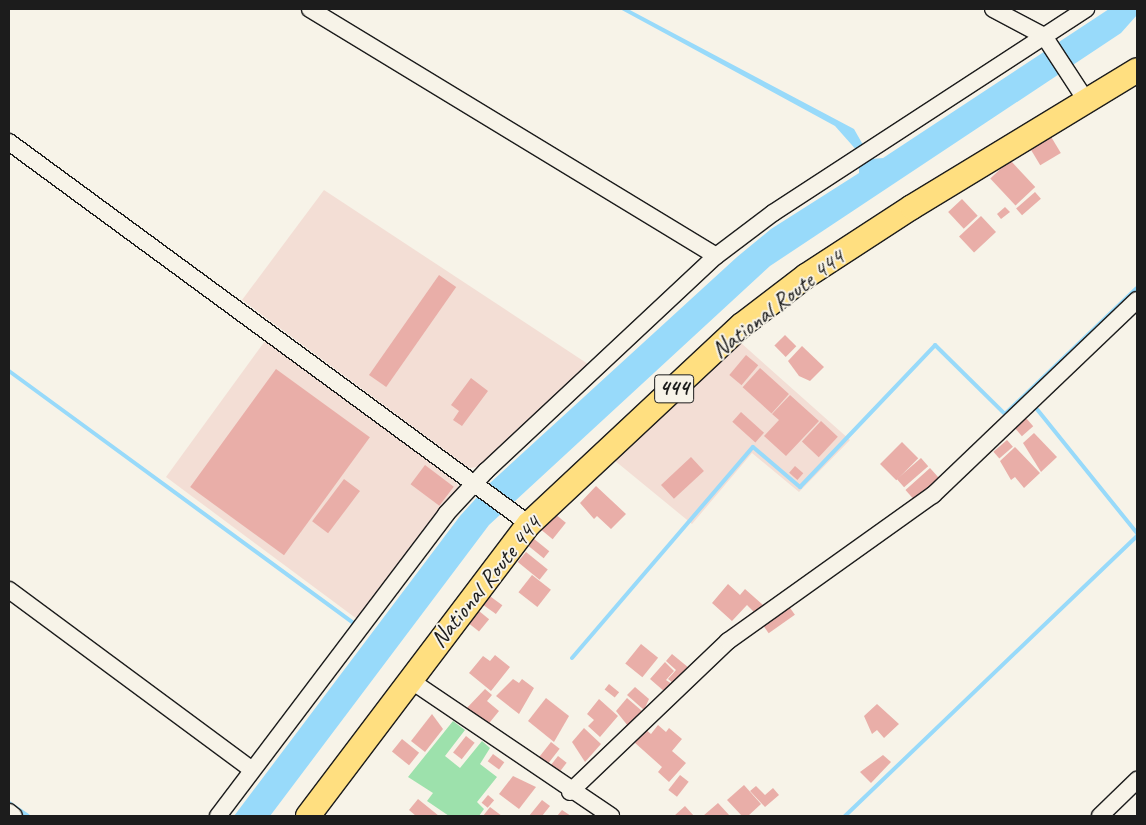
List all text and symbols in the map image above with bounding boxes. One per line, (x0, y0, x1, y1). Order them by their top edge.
street label: National Route 444 (706, 243, 850, 365)
road number: 444 (654, 369, 694, 408)
street label: National Route 444 (424, 510, 548, 654)

